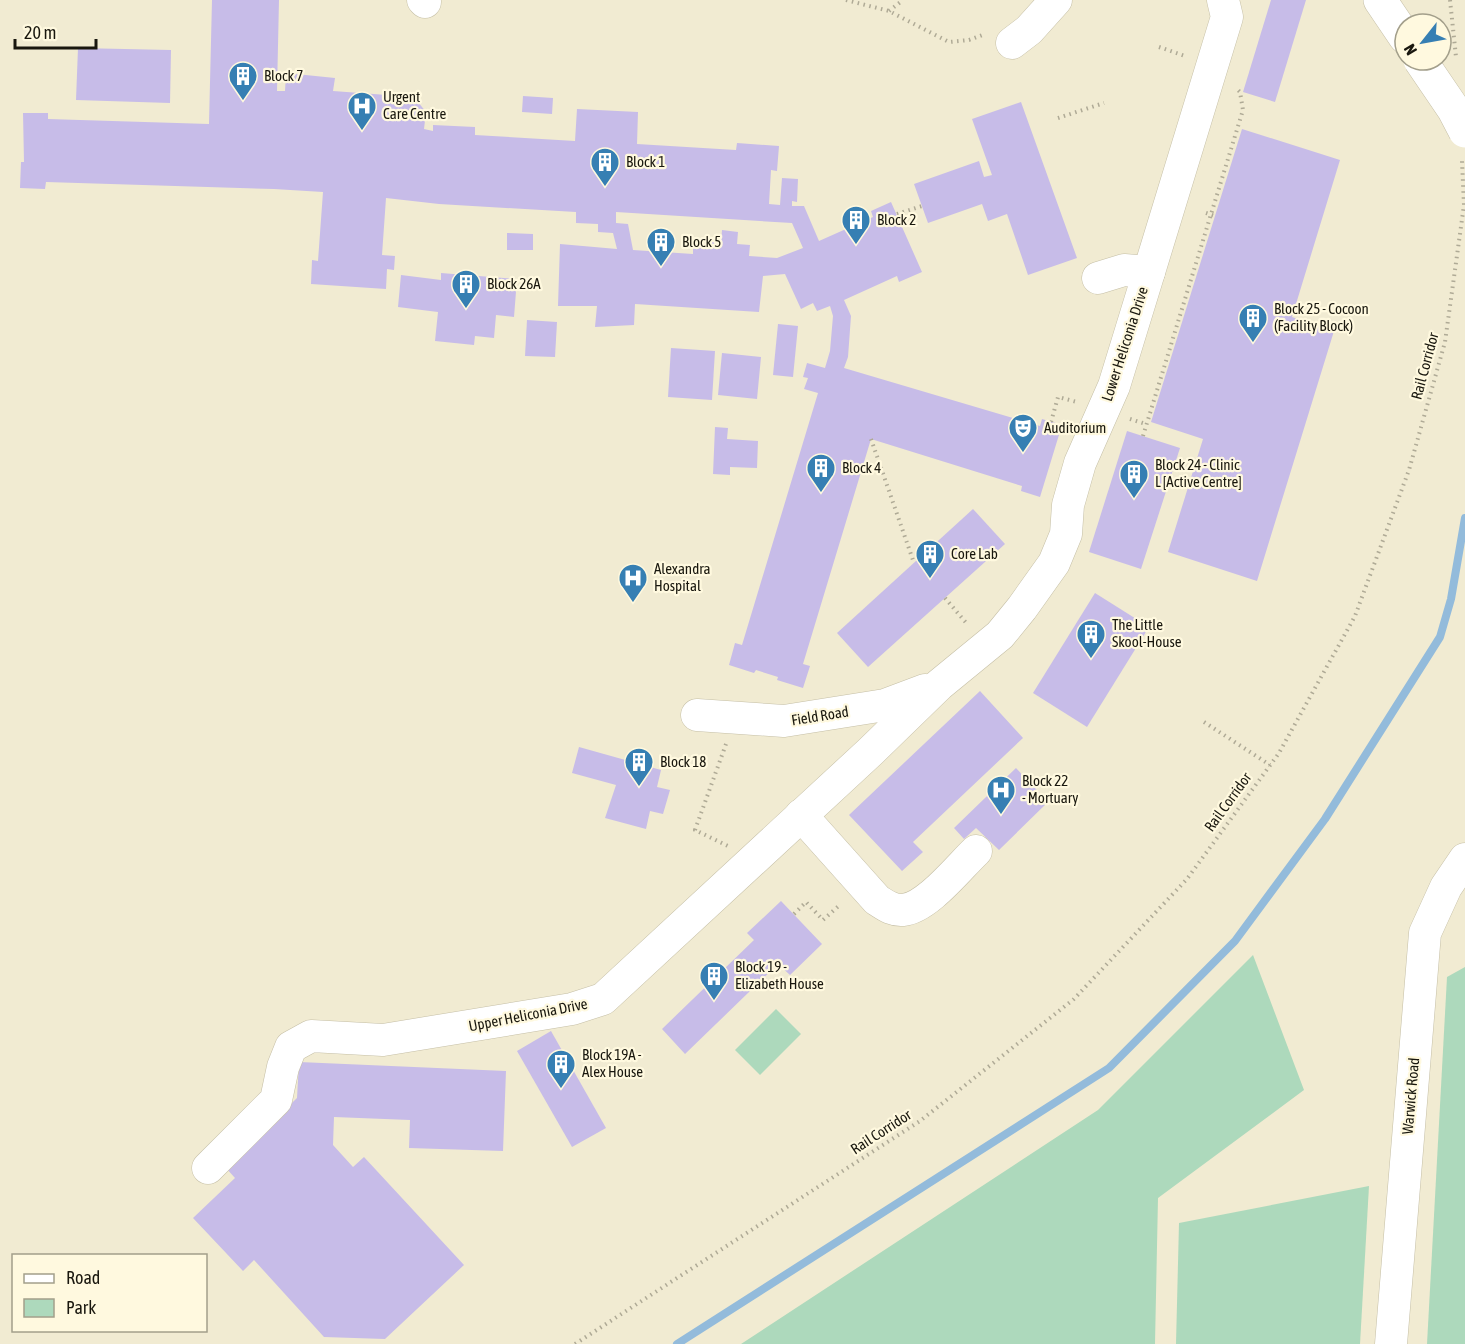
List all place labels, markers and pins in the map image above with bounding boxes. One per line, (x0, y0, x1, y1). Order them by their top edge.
building icon: Block 7 (227, 60, 259, 102)
place label: Block 7 (264, 67, 303, 84)
place label: Urgent Care Centre (383, 88, 447, 122)
hospital icon: Urgent Care Centre (346, 90, 378, 132)
building icon: Block 1 (589, 146, 621, 188)
place label: Block 1 (626, 153, 665, 170)
building icon: Block 2 (840, 204, 872, 246)
place label: Block 2 (877, 211, 916, 228)
building icon: Block 5 (645, 226, 677, 268)
place label: Block 5 (682, 233, 721, 250)
building icon: Block 26A (450, 268, 482, 310)
place label: Block 26A (487, 275, 541, 292)
place label: Block 25 - Cocoon (Facility Block) (1274, 300, 1369, 334)
building icon: Block 25 - Cocoon (Facility Block) (1237, 302, 1269, 344)
theatre icon: Auditorium (1007, 412, 1039, 454)
place label: Auditorium (1044, 419, 1106, 436)
building icon: Block 4 (805, 452, 837, 494)
place label: Block 24 - Clinic L [Active Centre] (1155, 456, 1242, 490)
building icon: Block 24 - Clinic L [Active Centre] (1118, 458, 1150, 500)
place label: Block 4 (842, 459, 881, 476)
building icon: Core Lab (914, 538, 946, 580)
place label: Core Lab (951, 545, 998, 562)
place label: Alexandra Hospital (654, 560, 710, 594)
hospital icon: Alexandra Hospital (617, 562, 649, 604)
place label: The Little Skool-House (1112, 616, 1182, 650)
building icon: The Little Skool-House (1075, 618, 1107, 660)
building icon: Block 18 (623, 746, 655, 788)
place label: Block 18 (660, 753, 706, 770)
place label: Block 22 - Mortuary (1022, 772, 1078, 806)
hospital icon: Block 22 - Mortuary (985, 774, 1017, 816)
place label: Block 19 - Elizabeth House (735, 958, 824, 992)
building icon: Block 19 - Elizabeth House (698, 960, 730, 1002)
place label: Block 19A - Alex House (582, 1046, 643, 1080)
building icon: Block 19A - Alex House (545, 1048, 577, 1090)

